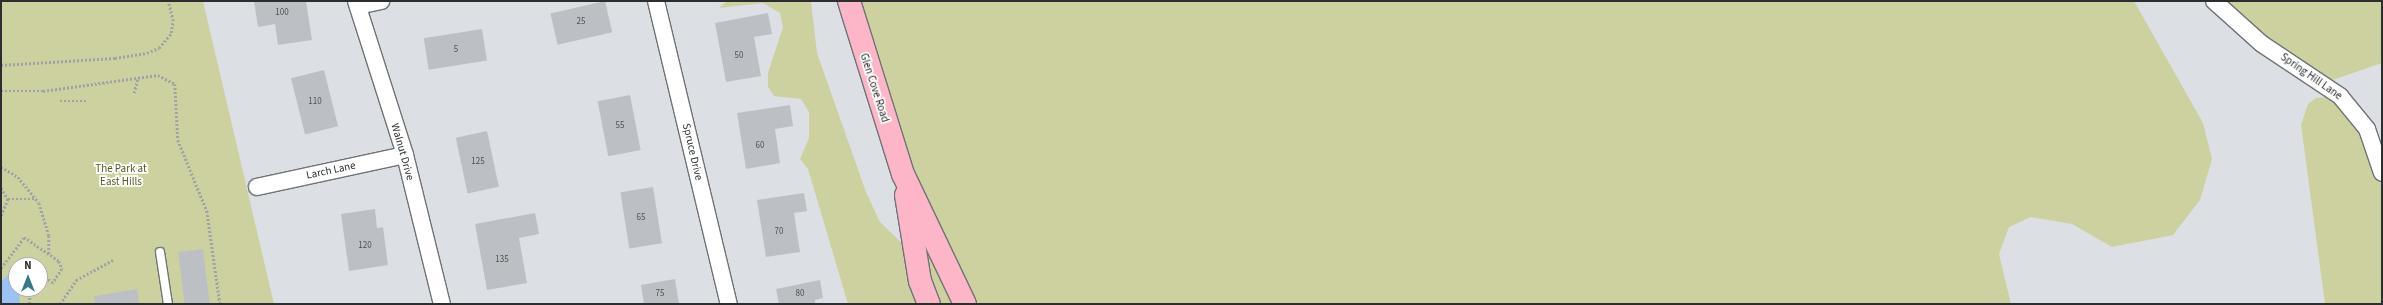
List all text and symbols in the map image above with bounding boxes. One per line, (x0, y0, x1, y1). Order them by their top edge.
house number: 100 (275, 8, 289, 18)
house number: 25 (577, 17, 585, 27)
house number: 5 (454, 45, 458, 55)
house number: 50 (735, 51, 743, 61)
street label: Spring Hill Lane (2278, 51, 2344, 103)
street label: Glen Cove Road (857, 52, 891, 124)
house number: 110 (308, 97, 322, 107)
house number: 55 (616, 121, 624, 131)
street label: Walnut Drive (388, 122, 416, 182)
street label: Spruce Drive (679, 122, 705, 182)
house number: 60 (756, 141, 764, 151)
house number: 125 (471, 157, 485, 167)
street label: Larch Lane (305, 159, 357, 183)
park label: The Park at East Hills (95, 163, 147, 189)
house number: 65 (637, 213, 645, 223)
house number: 70 (775, 227, 783, 237)
house number: 120 (358, 241, 372, 251)
house number: 135 (495, 255, 509, 265)
north arrow (8, 257, 48, 297)
text: N (24, 258, 32, 273)
house number: 75 (656, 289, 664, 299)
house number: 80 (796, 289, 804, 299)

